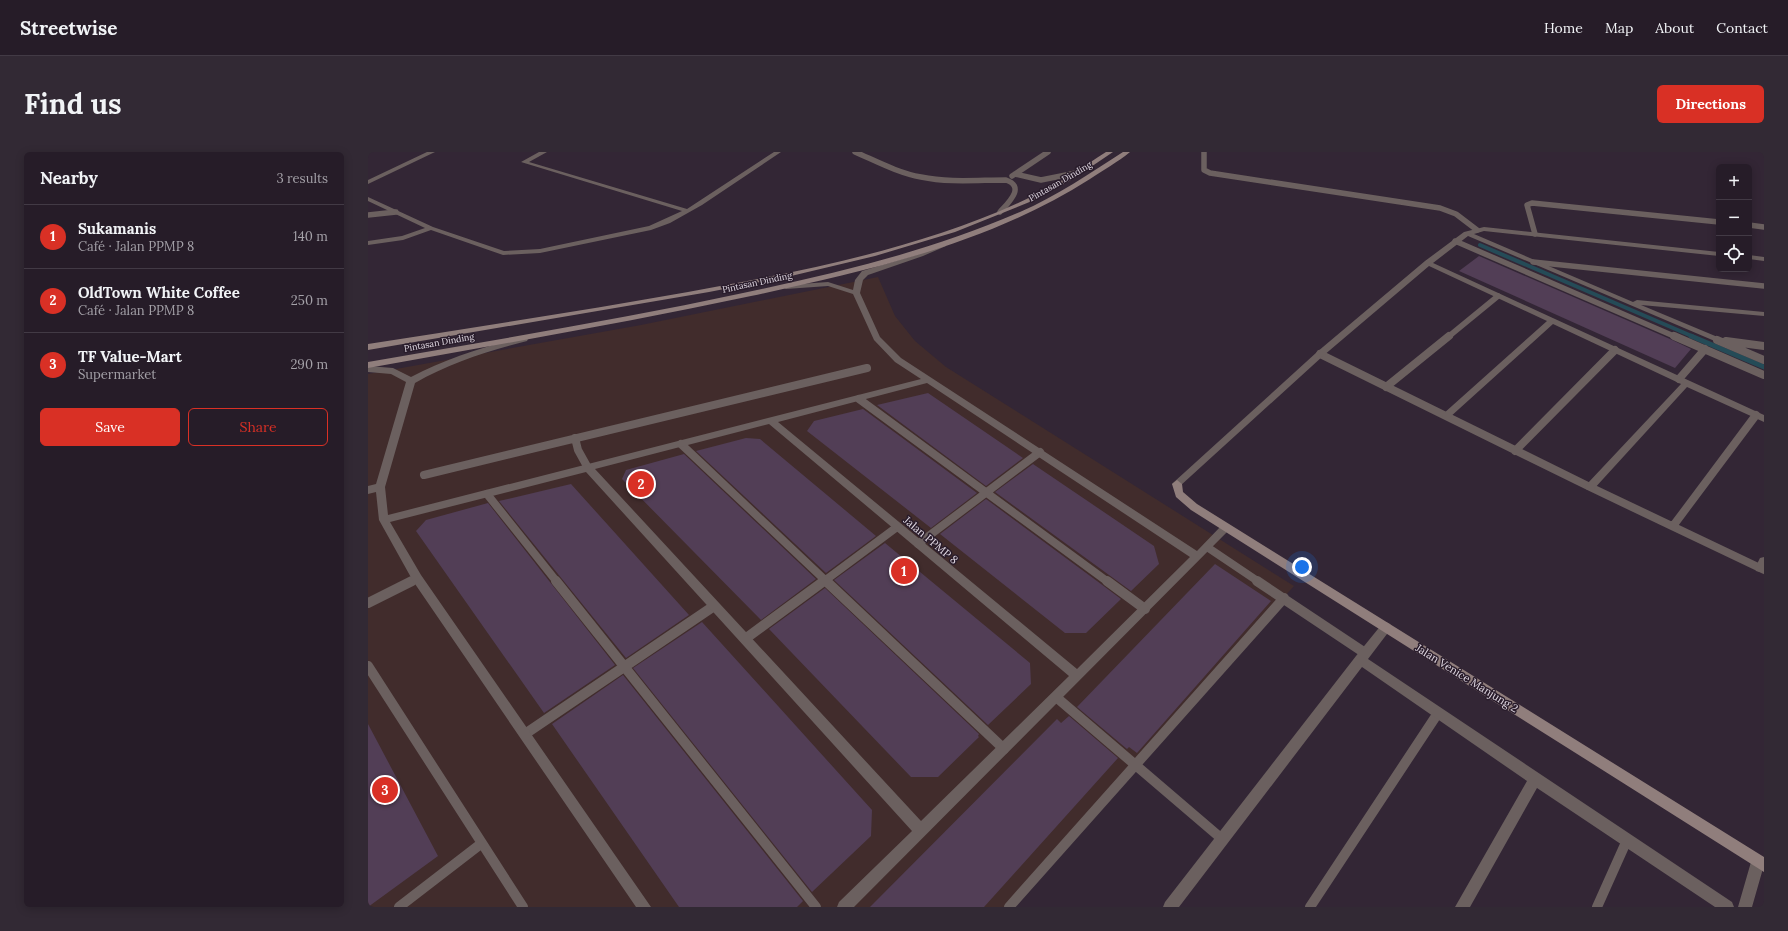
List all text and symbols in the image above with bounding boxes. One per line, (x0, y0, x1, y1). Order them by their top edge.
text: Streetwise (20, 16, 117, 40)
text: Home (1544, 19, 1583, 37)
text: Map (1605, 19, 1633, 37)
text: About (1655, 19, 1694, 37)
text: Contact (1716, 19, 1768, 37)
button: Directions (1657, 85, 1764, 123)
text: Find us (24, 86, 122, 122)
street label: Pintasan Dinding (1026, 158, 1094, 204)
map controls (1716, 164, 1752, 272)
button: + (1716, 164, 1752, 200)
text: Nearby (40, 167, 98, 189)
text: 3 results (276, 170, 328, 187)
button: − (1716, 200, 1752, 236)
text: Sukamanis (78, 219, 156, 238)
text: 1 (50, 228, 56, 245)
text: 140 m (293, 228, 328, 245)
button: locate (1716, 236, 1752, 272)
text: Café · Jalan PPMP 8 (78, 238, 194, 255)
street label: Pintasan Dinding (721, 269, 794, 295)
text: OldTown White Coffee (78, 283, 240, 302)
text: 2 (50, 292, 56, 309)
text: 250 m (291, 292, 328, 309)
text: Café · Jalan PPMP 8 (78, 302, 194, 319)
street label: Pintasan Dinding (403, 330, 476, 354)
text: TF Value-Mart (78, 347, 182, 366)
text: 3 (49, 356, 57, 373)
text: 290 m (290, 356, 328, 373)
text: Supermarket (78, 366, 156, 383)
button: Save (40, 408, 180, 446)
button: Share (188, 408, 328, 446)
pin: 2 (628, 469, 654, 499)
street label: Jalan PPMP 8 (900, 512, 961, 567)
pin: 1 (891, 556, 917, 586)
your location (1292, 557, 1312, 577)
street label: Jalan Venice Manjung 2 (1412, 640, 1521, 715)
pin: 3 (372, 775, 398, 805)

